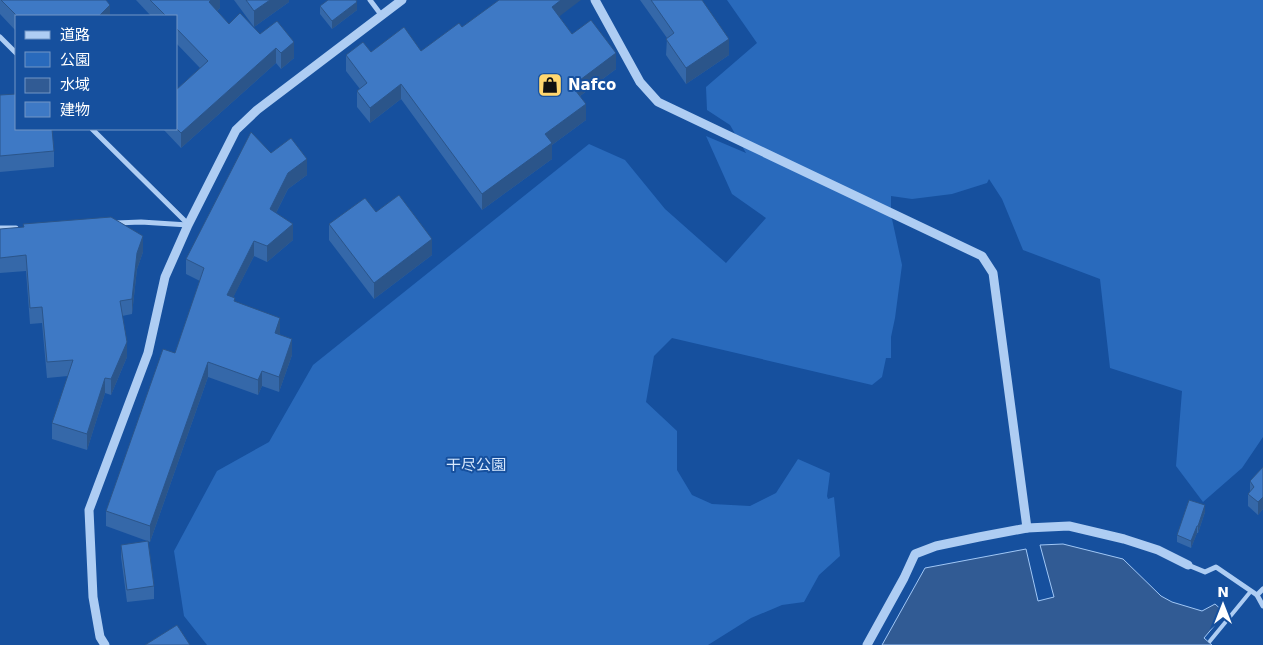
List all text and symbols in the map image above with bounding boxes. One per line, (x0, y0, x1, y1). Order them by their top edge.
legend (15, 15, 178, 130)
text: 道路 (60, 26, 90, 44)
text: 公園 (60, 51, 90, 69)
shop icon: Nafco (537, 72, 563, 98)
text: 水域 (60, 76, 90, 94)
place label: Nafco (568, 76, 616, 94)
text: 建物 (60, 101, 90, 119)
park label: 干尽公園 (446, 456, 506, 474)
north arrow (1198, 580, 1248, 630)
text: N (1217, 584, 1229, 600)

